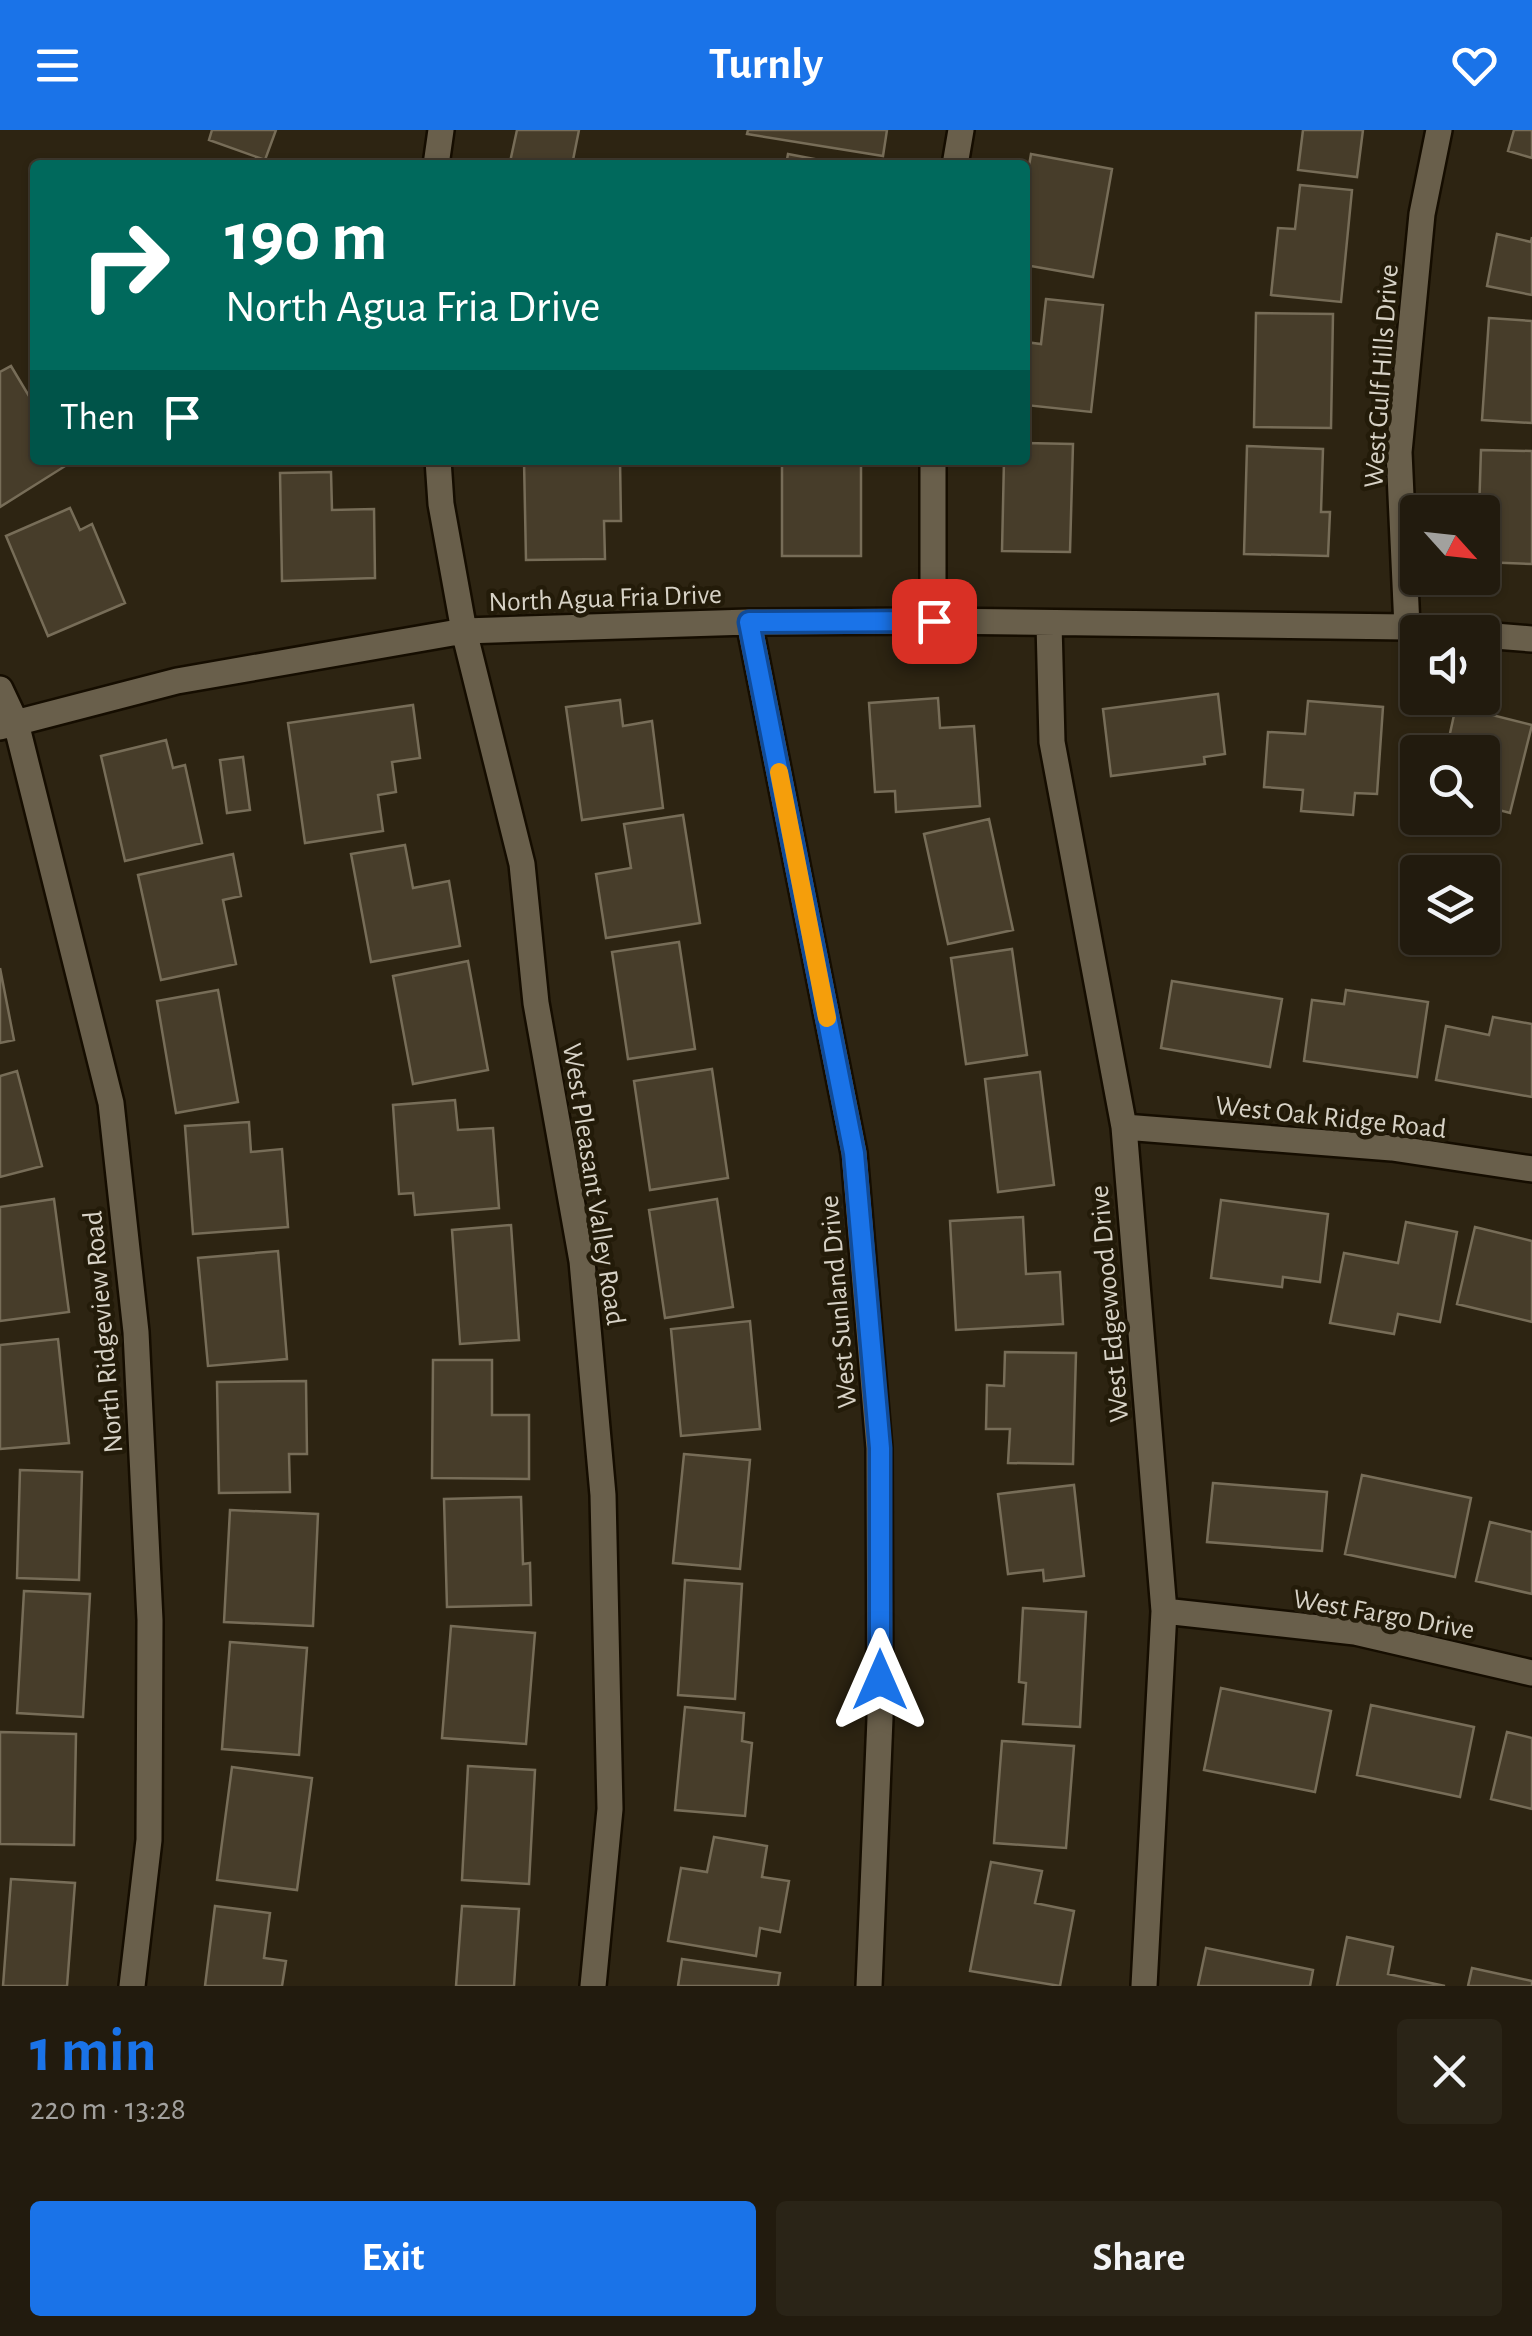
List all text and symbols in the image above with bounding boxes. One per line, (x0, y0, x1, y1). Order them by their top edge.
icon: menu (30, 38, 85, 93)
icon: heart (1447, 38, 1502, 93)
text: Turnly (709, 42, 823, 87)
icon: right (60, 200, 190, 330)
text: 190 m (225, 203, 388, 273)
street label: West Gulf Hills Drive (1360, 263, 1404, 489)
text: North Agua Fria Drive (225, 285, 600, 330)
icon: arrive (155, 390, 210, 445)
text: Then (60, 399, 135, 437)
north arrow (1400, 495, 1500, 595)
map controls (1400, 495, 1500, 955)
pin (892, 579, 977, 664)
street label: North Agua Fria Drive (488, 581, 722, 617)
icon: arrive (907, 594, 962, 649)
button: sound (1400, 615, 1500, 715)
button: search (1400, 735, 1500, 835)
button: layers (1400, 855, 1500, 955)
street label: West Pleasant Valley Road (557, 1041, 629, 1327)
street label: West Oak Ridge Road (1214, 1092, 1448, 1144)
street label: West Edgewood Drive (1086, 1184, 1134, 1423)
street label: West Sunland Drive (816, 1194, 862, 1409)
street label: North Ridgeview Road (79, 1209, 129, 1454)
street label: West Fargo Drive (1291, 1585, 1477, 1645)
position arrow (828, 1628, 932, 1732)
button: close (1397, 2019, 1502, 2124)
text: 1 min (30, 2022, 156, 2082)
text: 220 m · 13:28 (30, 2093, 186, 2125)
button: Exit (30, 2201, 756, 2316)
button: Share (776, 2201, 1502, 2316)

